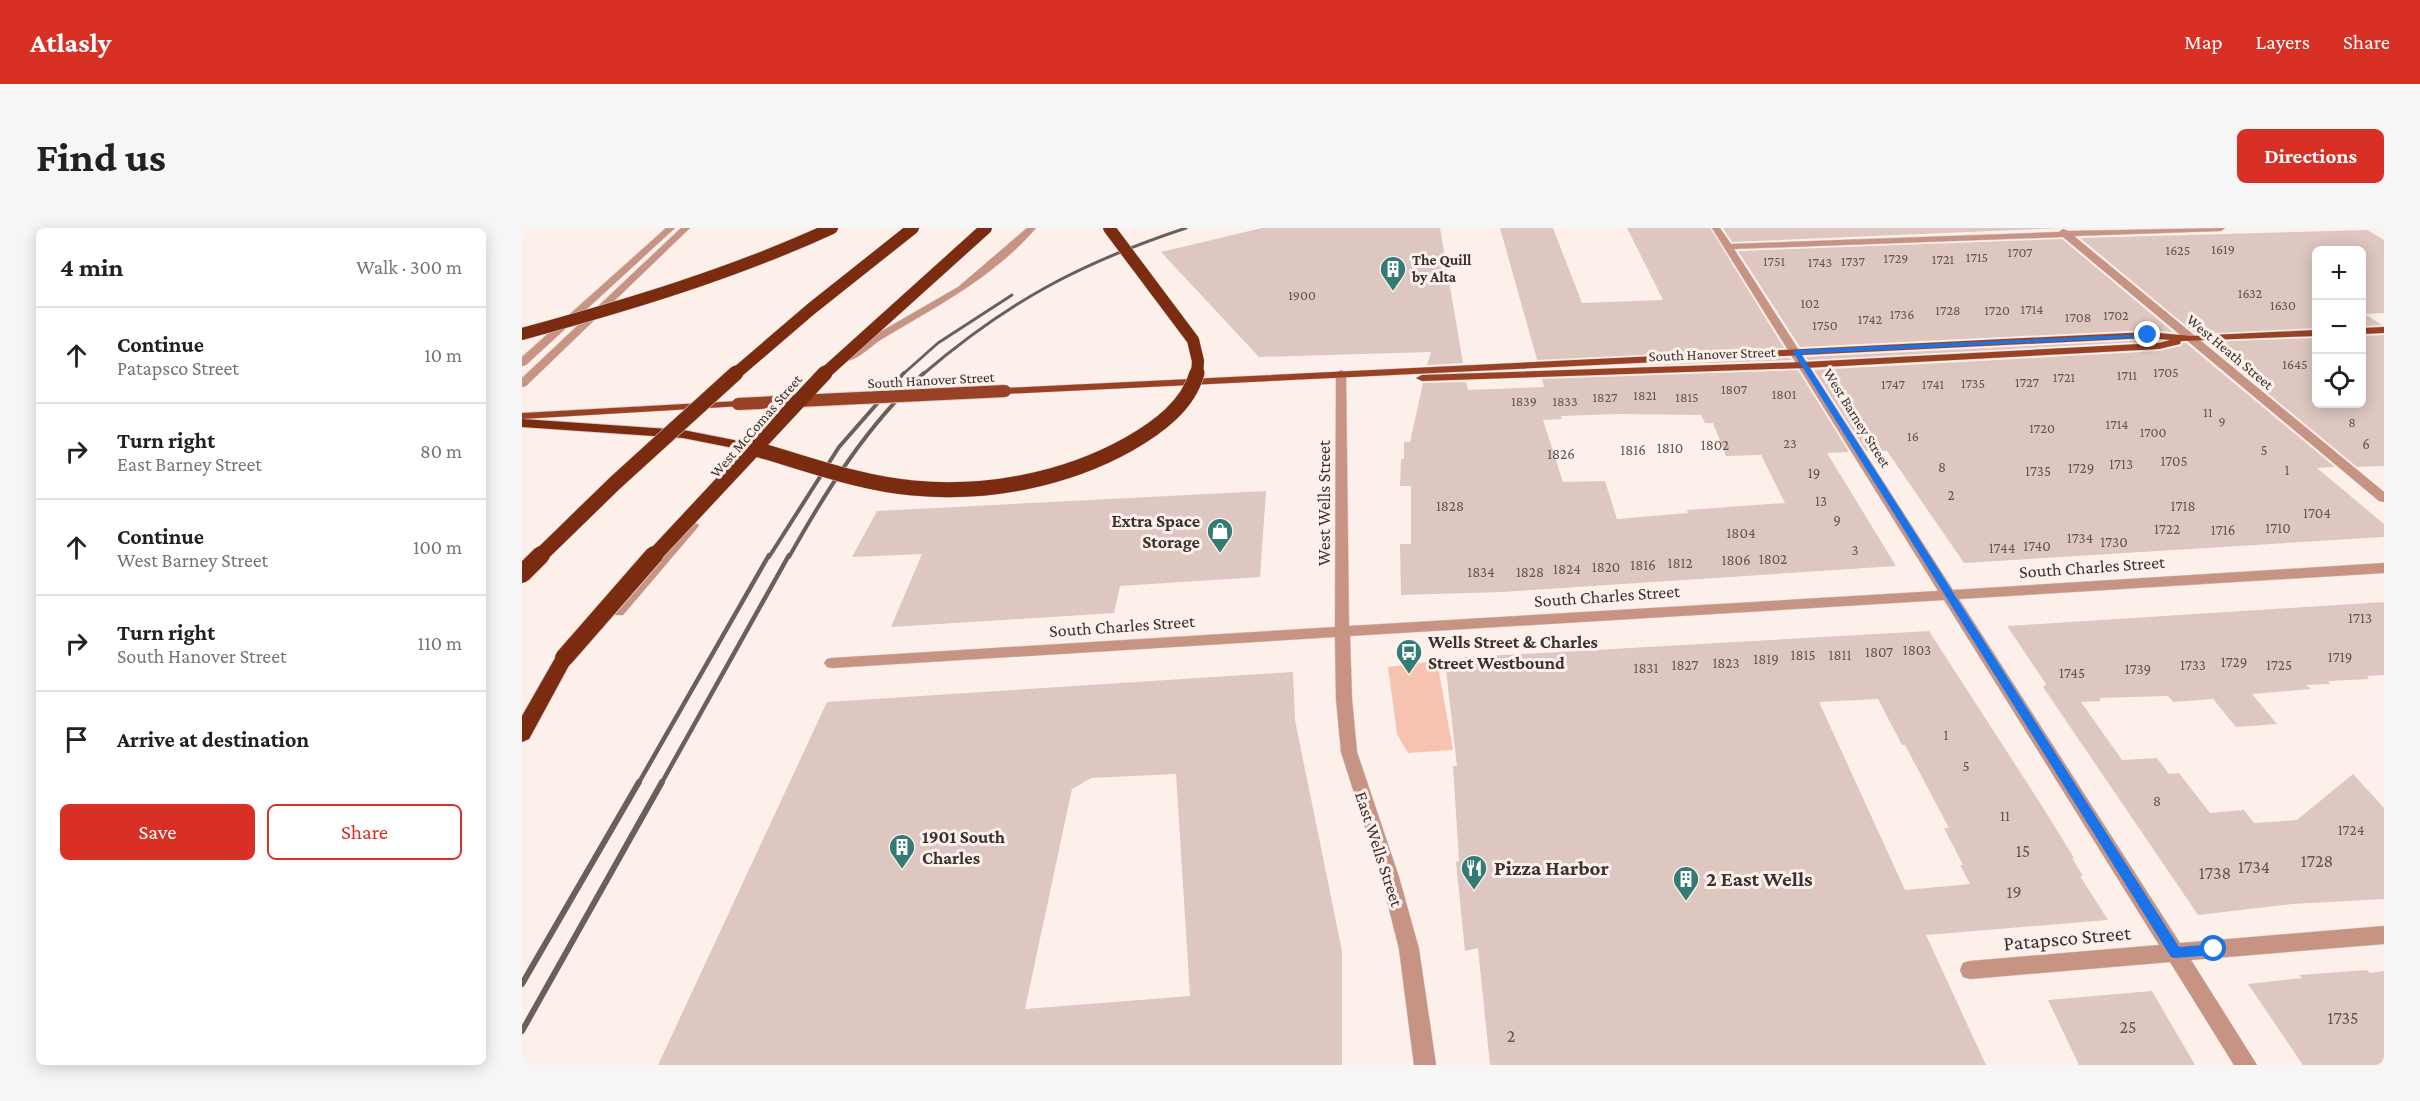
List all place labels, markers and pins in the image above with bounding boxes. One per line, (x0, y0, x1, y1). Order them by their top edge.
place label: The Quill by Alta (1411, 252, 1472, 285)
building icon: The Quill by Alta (1378, 254, 1408, 292)
place label: Extra Space Storage (1112, 511, 1200, 552)
shop icon: Extra Space Storage (1205, 516, 1235, 554)
place label: Wells Street & Charles Street Westbound (1427, 632, 1598, 673)
bus stop icon: Wells Street & Charles Street Westbound (1394, 637, 1424, 675)
place label: 1901 South Charles (922, 827, 1006, 868)
building icon: 1901 South Charles (887, 832, 917, 870)
restaurant icon: Pizza Harbor (1459, 853, 1489, 891)
place label: Pizza Harbor (1494, 856, 1610, 880)
building icon: 2 East Wells (1671, 864, 1701, 902)
place label: 2 East Wells (1706, 867, 1813, 891)

